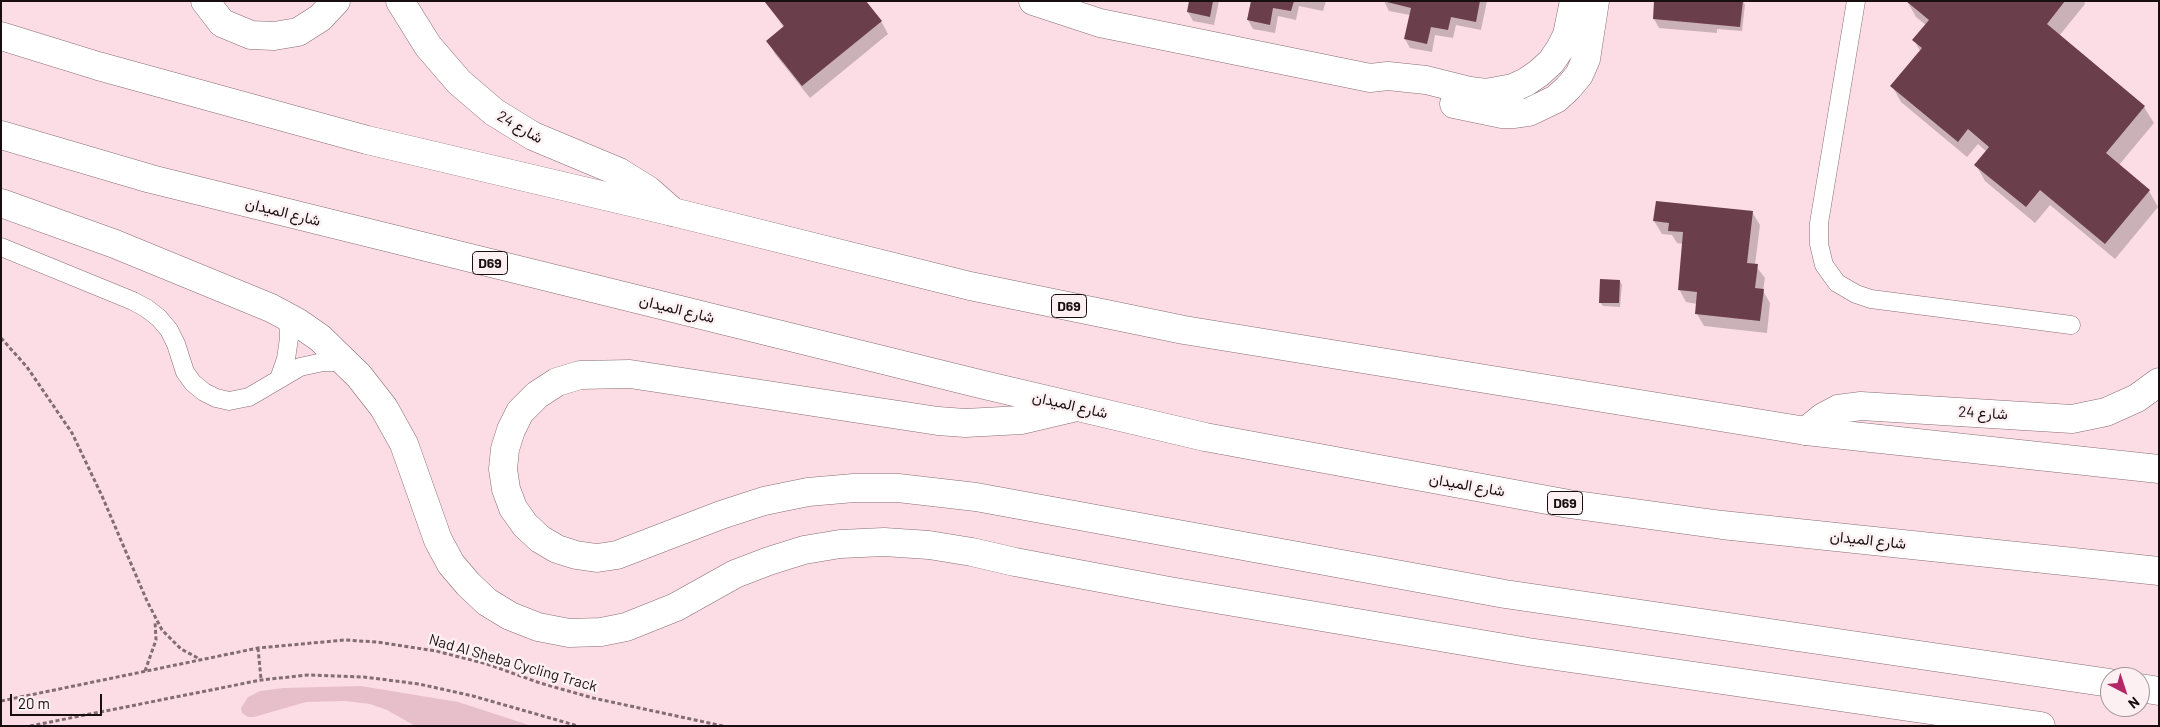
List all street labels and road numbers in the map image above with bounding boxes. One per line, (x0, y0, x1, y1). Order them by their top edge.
street label: شارع 24 (494, 107, 546, 147)
street label: شارع الميدان (244, 194, 322, 230)
road number: D69 (472, 252, 508, 274)
street label: شارع الميدان (638, 291, 716, 327)
road number: D69 (1052, 294, 1086, 318)
street label: شارع الميدان (1031, 388, 1109, 422)
street label: شارع 24 (1958, 403, 2008, 423)
street label: شارع الميدان (1428, 469, 1506, 501)
road number: D69 (1548, 492, 1582, 514)
street label: شارع الميدان (1829, 527, 1907, 553)
street label: Nad Al Sheba Cycling Track (427, 630, 599, 696)

